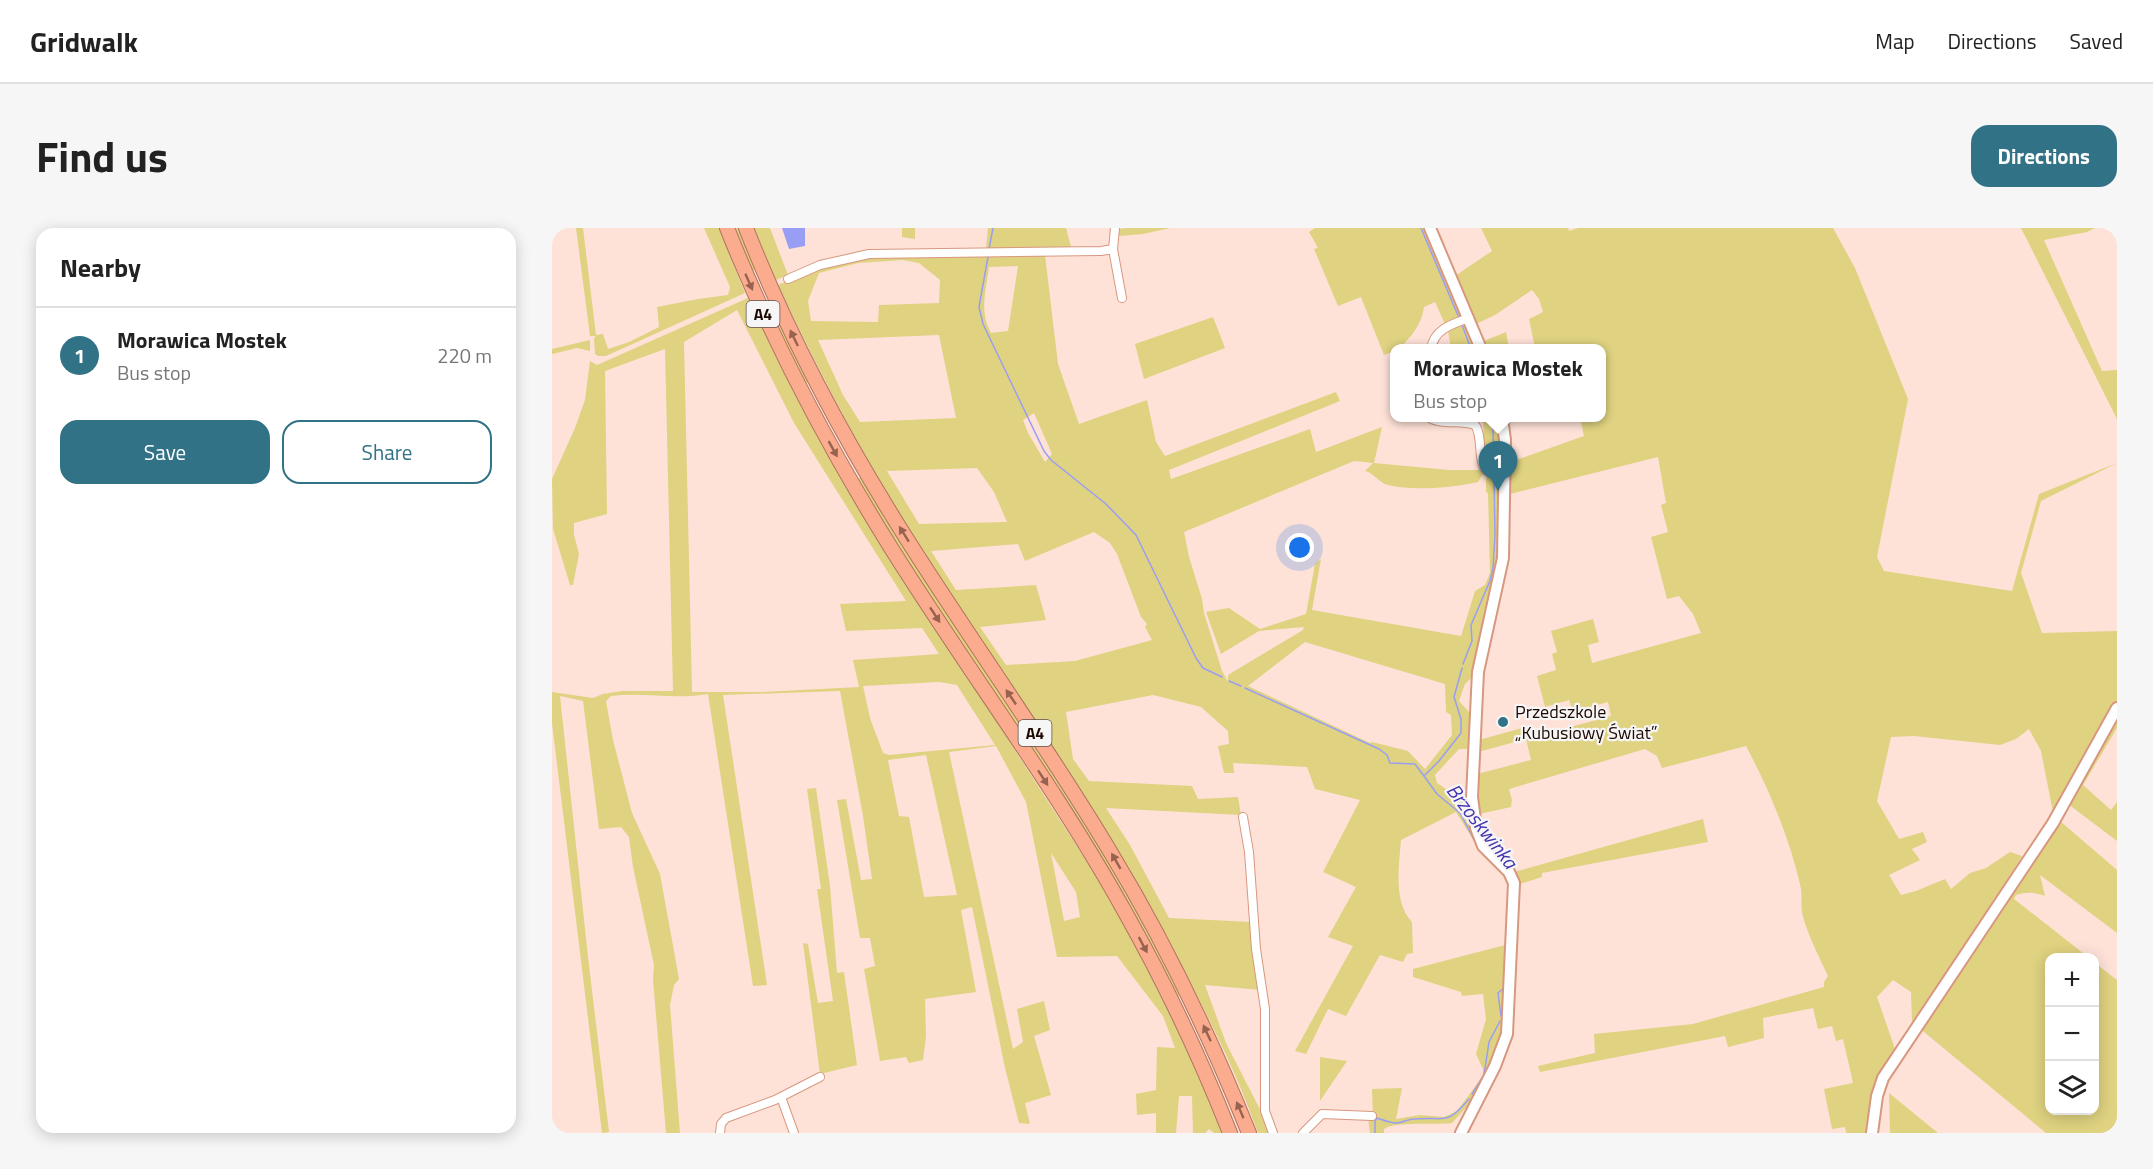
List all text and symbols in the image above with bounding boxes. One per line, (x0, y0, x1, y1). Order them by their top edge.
text: Gridwalk (30, 20, 138, 63)
text: Map (1875, 25, 1915, 57)
text: Directions (1948, 25, 2037, 57)
text: Saved (2070, 25, 2123, 57)
text: Find us (36, 124, 168, 188)
button: Directions (1971, 125, 2117, 187)
text: Nearby (60, 248, 141, 287)
one-way arrow (745, 273, 754, 291)
road number: A4 (746, 301, 780, 327)
text: Morawica Mostek (117, 323, 287, 357)
one-way arrow (789, 329, 799, 346)
text: 1 (74, 340, 85, 371)
text: 220 m (437, 340, 492, 371)
popup (1390, 344, 1606, 422)
text: Morawica Mostek (1413, 351, 1583, 385)
text: Bus stop (117, 357, 191, 388)
text: Bus stop (1413, 385, 1487, 416)
button: Save (60, 420, 270, 484)
button: Share (282, 420, 492, 484)
one-way arrow (827, 441, 837, 458)
pin: 1 (1478, 442, 1518, 491)
one-way arrow (898, 525, 909, 542)
your location (1285, 533, 1314, 562)
one-way arrow (929, 607, 940, 623)
one-way arrow (1005, 688, 1016, 705)
place label: Przedszkole „Kubusiowy Świat” (1515, 698, 1658, 746)
marker: Przedszkole „Kubusiowy Świat” (1496, 715, 1510, 729)
road number: A4 (1018, 720, 1052, 746)
one-way arrow (1037, 770, 1048, 786)
water label: Brzoskwinka (1439, 776, 1526, 876)
one-way arrow (1110, 853, 1121, 869)
one-way arrow (1138, 937, 1148, 954)
map controls (2045, 953, 2099, 1115)
button: + (2045, 953, 2099, 1007)
button: − (2045, 1007, 2099, 1061)
one-way arrow (1202, 1025, 1211, 1042)
button: layers (2045, 1061, 2099, 1115)
one-way arrow (1235, 1101, 1244, 1119)

